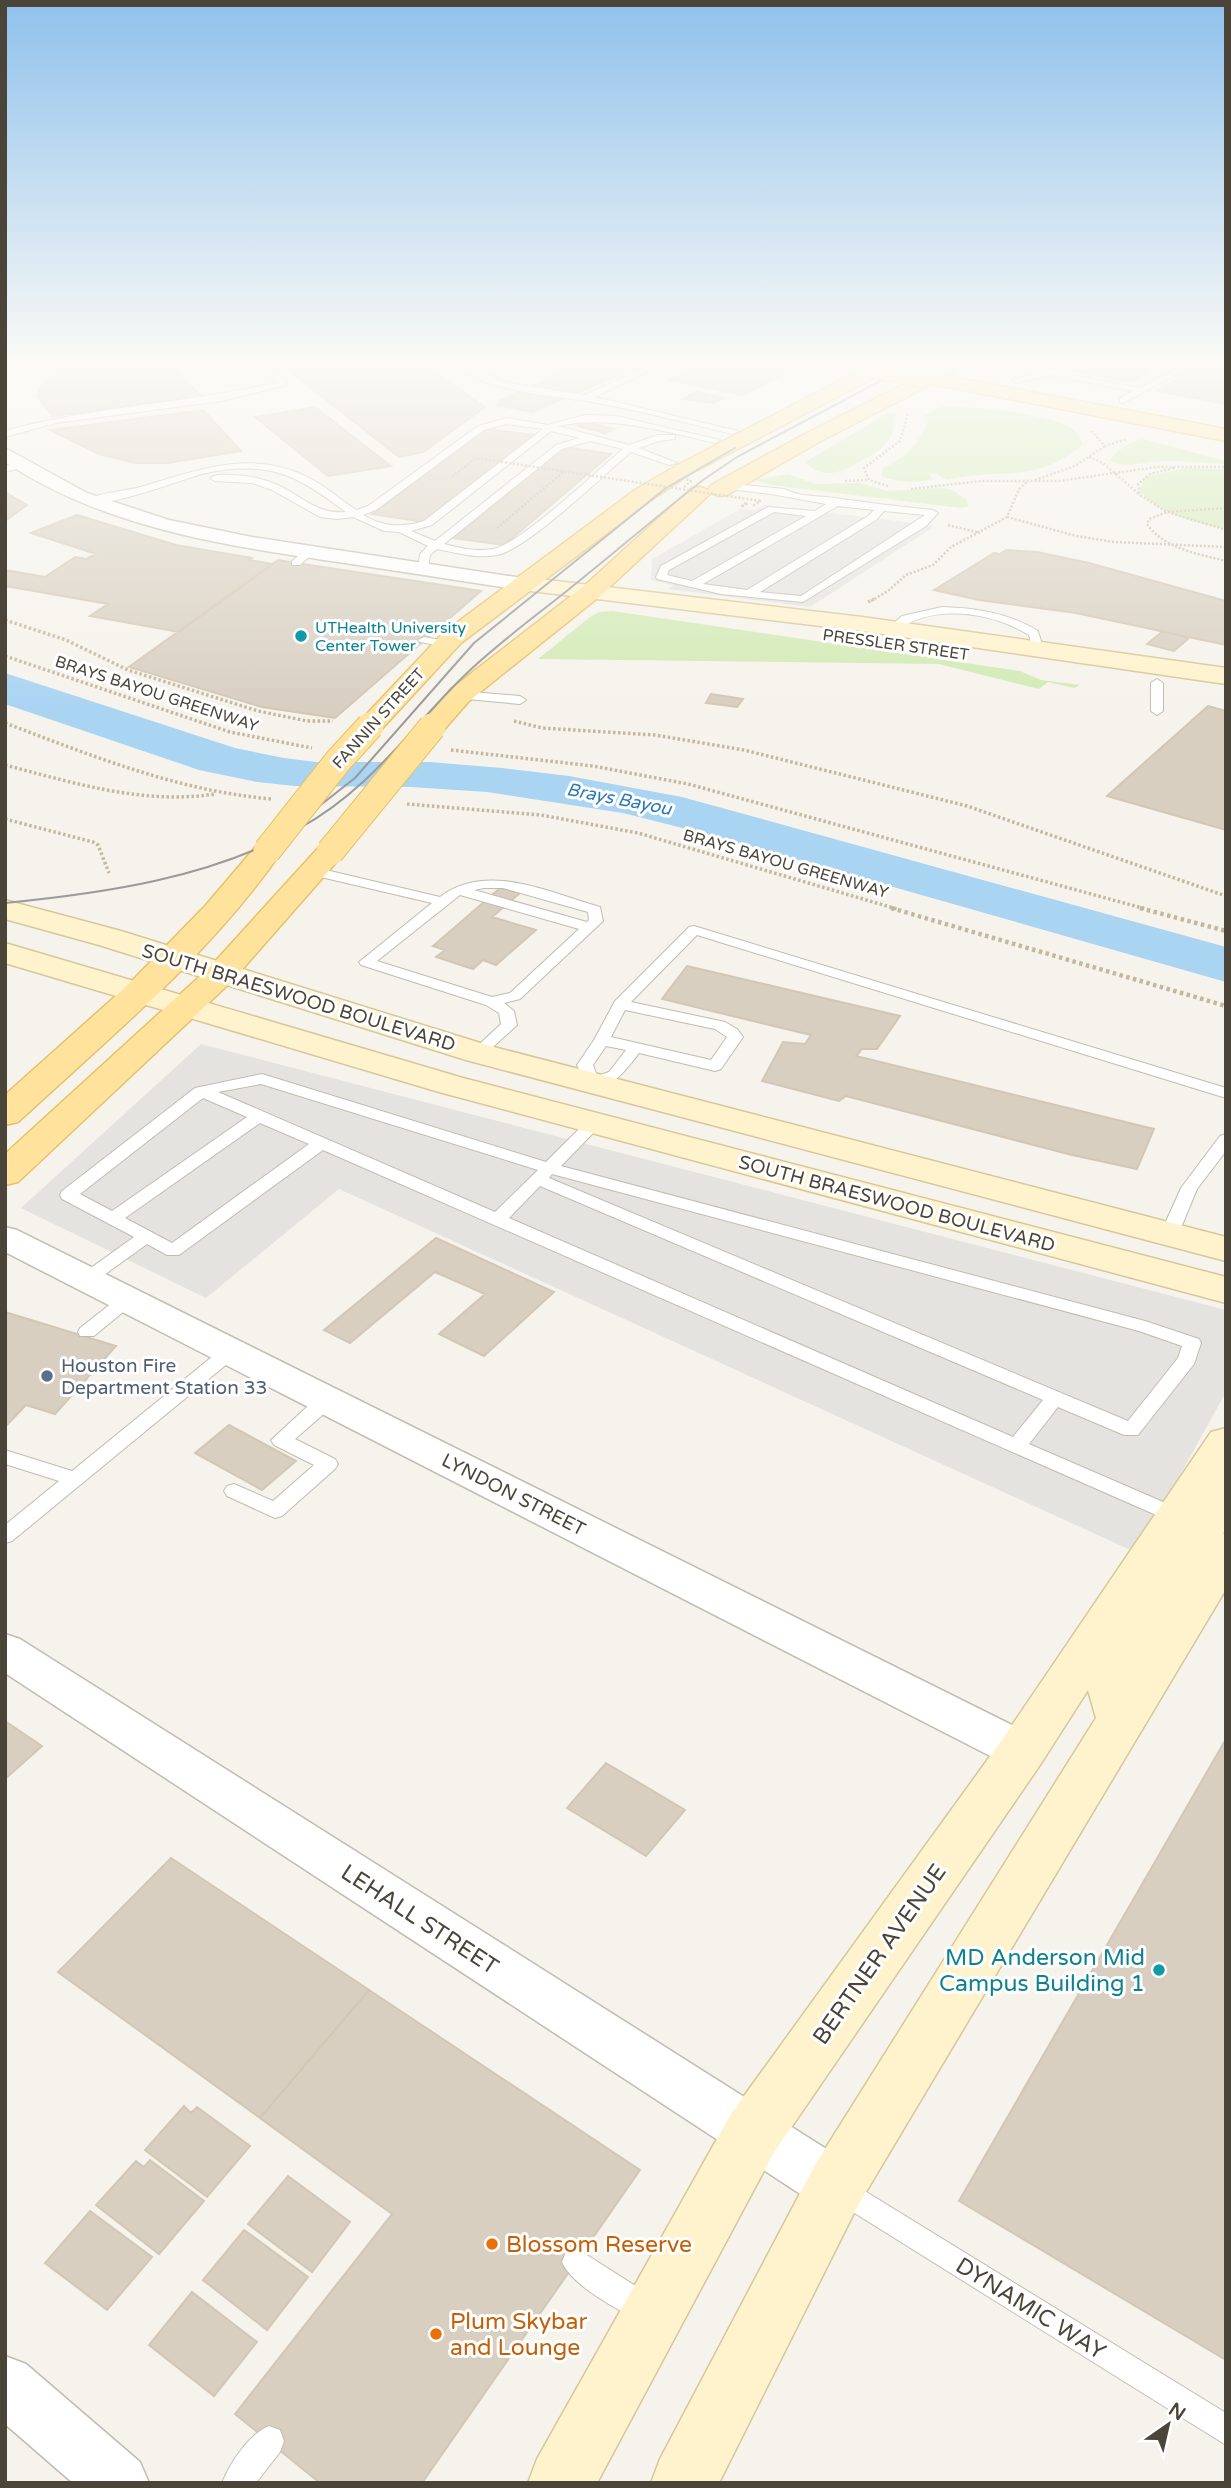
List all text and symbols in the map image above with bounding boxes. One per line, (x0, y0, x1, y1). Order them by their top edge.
place label: UTHealth University Center Tower (315, 618, 467, 656)
street label: PRESSLER STREET (821, 625, 971, 665)
marker: UTHealth University Center Tower (293, 628, 309, 644)
street label: BRAYS BAYOU GREENWAY (52, 652, 261, 736)
street label: FANNIN STREET (328, 664, 429, 773)
water label: Brays Bayou (565, 778, 674, 820)
street label: BRAYS BAYOU GREENWAY (681, 825, 891, 903)
street label: SOUTH BRAESWOOD BOULEVARD (139, 940, 458, 1056)
street label: SOUTH BRAESWOOD BOULEVARD (736, 1151, 1057, 1257)
place label: Houston Fire Department Station 33 (61, 1355, 268, 1399)
marker: Houston Fire Department Station 33 (39, 1368, 55, 1384)
street label: LYNDON STREET (438, 1449, 590, 1541)
street label: LEHALL STREET (336, 1859, 503, 1981)
street label: BERTNER AVENUE (807, 1859, 953, 2050)
place label: MD Anderson Mid Campus Building 1 (939, 1944, 1145, 1998)
marker: MD Anderson Mid Campus Building 1 (1151, 1962, 1167, 1978)
place label: Blossom Reserve (506, 2231, 692, 2259)
marker: Blossom Reserve (484, 2236, 500, 2252)
street label: DYNAMIC WAY (950, 2252, 1111, 2366)
place label: Plum Skybar and Lounge (450, 2308, 587, 2362)
marker: Plum Skybar and Lounge (428, 2326, 444, 2342)
north arrow (1133, 2390, 1203, 2460)
text: N (1164, 2398, 1189, 2425)

